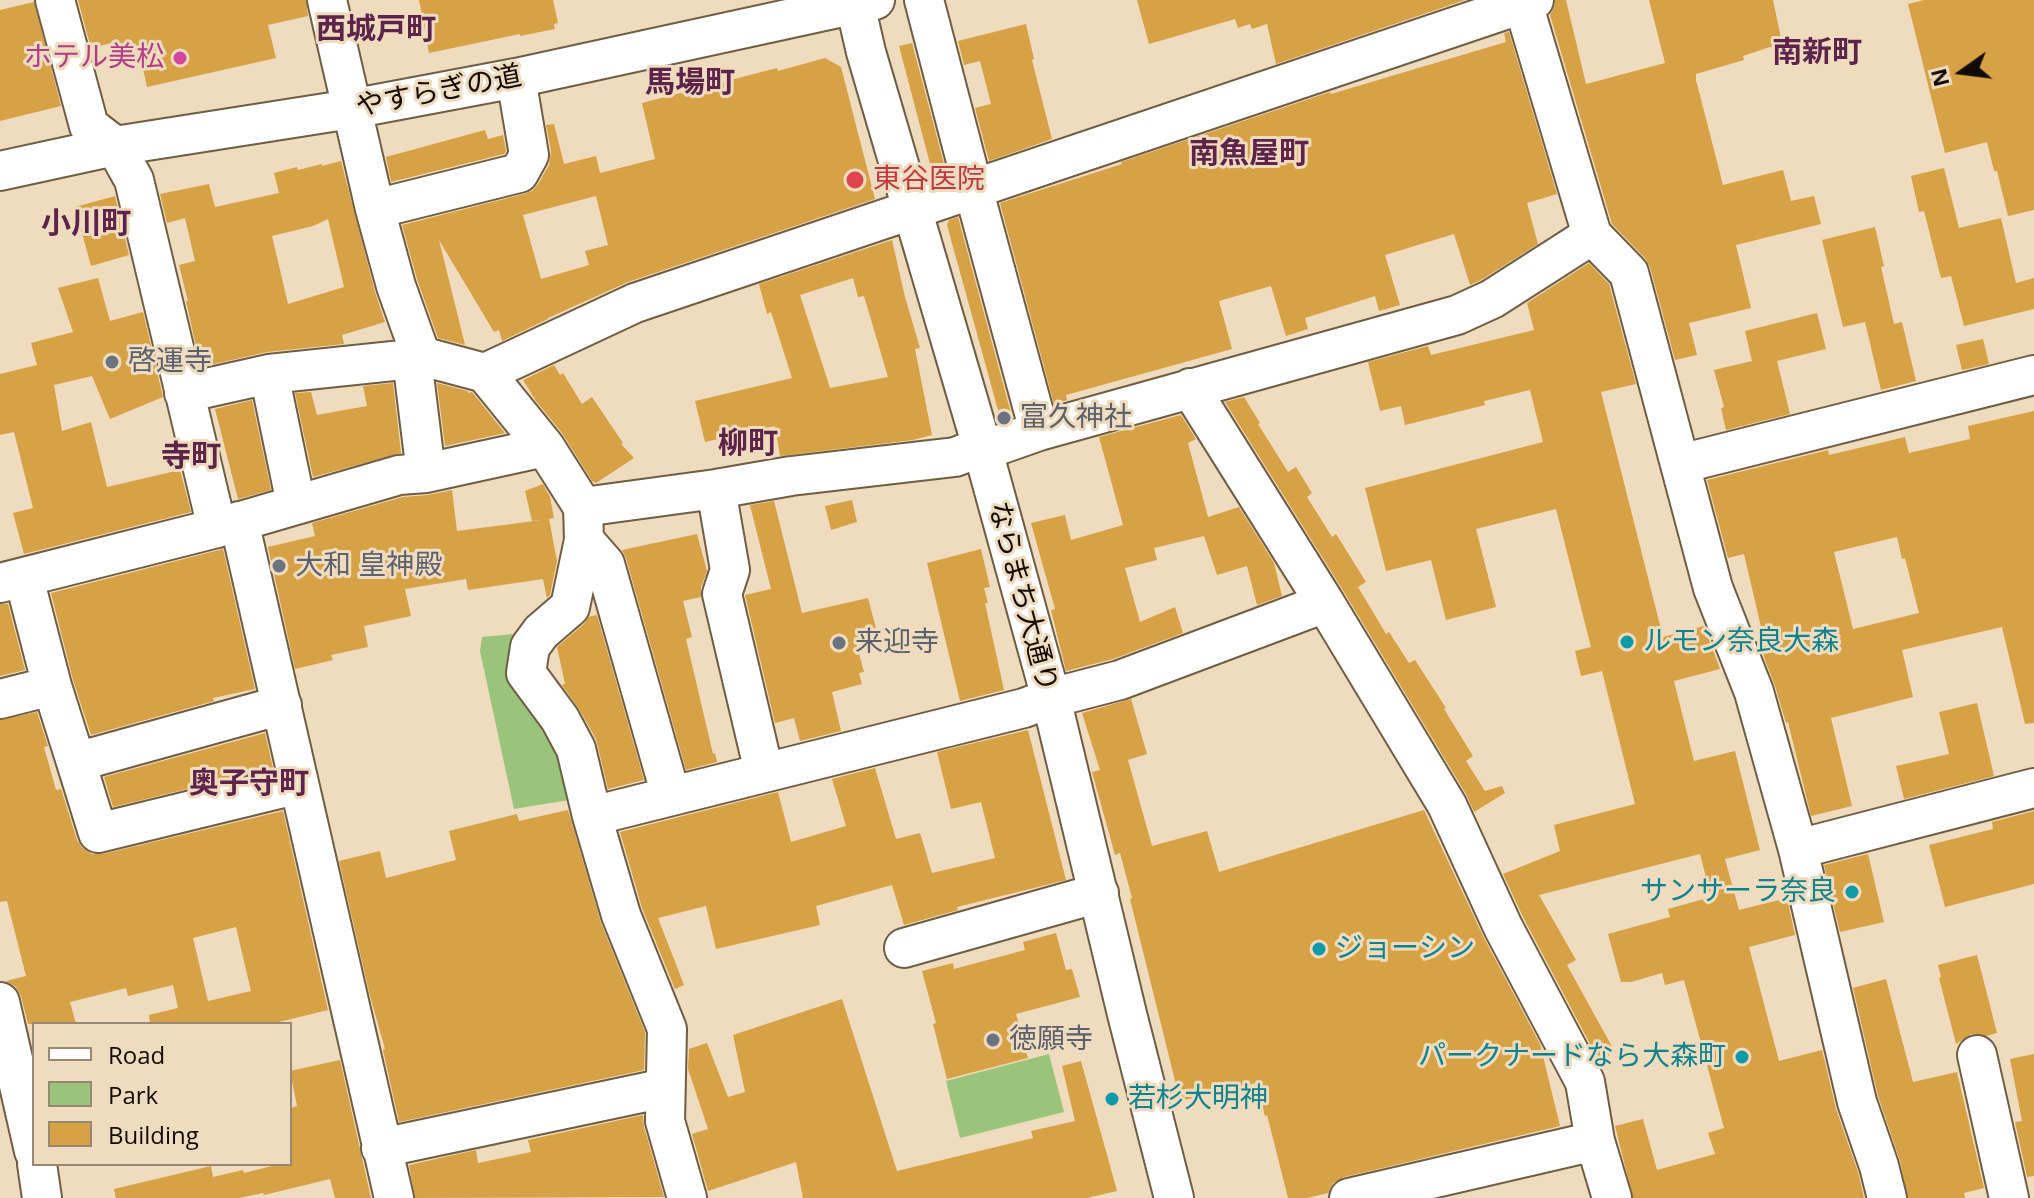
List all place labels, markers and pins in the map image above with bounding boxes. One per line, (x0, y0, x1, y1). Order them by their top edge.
place label: ホテル美松 (24, 41, 164, 75)
marker: ホテル美松 (171, 49, 189, 67)
place label: 東谷医院 (873, 163, 985, 197)
marker: 東谷医院 (844, 169, 866, 191)
place label: 啓運寺 (128, 345, 212, 379)
marker: 啓運寺 (103, 353, 121, 371)
place label: 富久神社 (1020, 401, 1132, 435)
marker: 富久神社 (995, 409, 1013, 427)
place label: 大和 皇神殿 (295, 549, 442, 583)
marker: 大和 皇神殿 (270, 557, 288, 575)
place label: ルモン奈良大森 (1643, 625, 1839, 659)
place label: 来迎寺 (855, 626, 939, 660)
marker: ルモン奈良大森 (1618, 633, 1636, 651)
marker: 来迎寺 (830, 634, 848, 652)
place label: サンサーラ奈良 (1640, 875, 1836, 909)
marker: サンサーラ奈良 (1843, 883, 1861, 901)
place label: ジョーシン (1335, 932, 1475, 966)
marker: ジョーシン (1310, 940, 1328, 958)
place label: 徳願寺 (1009, 1023, 1093, 1057)
marker: 徳願寺 (984, 1031, 1002, 1049)
place label: パークナードなら大森町 (1418, 1040, 1726, 1074)
marker: パークナードなら大森町 (1733, 1048, 1751, 1066)
place label: 若杉大明神 (1128, 1082, 1268, 1116)
marker: 若杉大明神 (1103, 1090, 1121, 1108)

